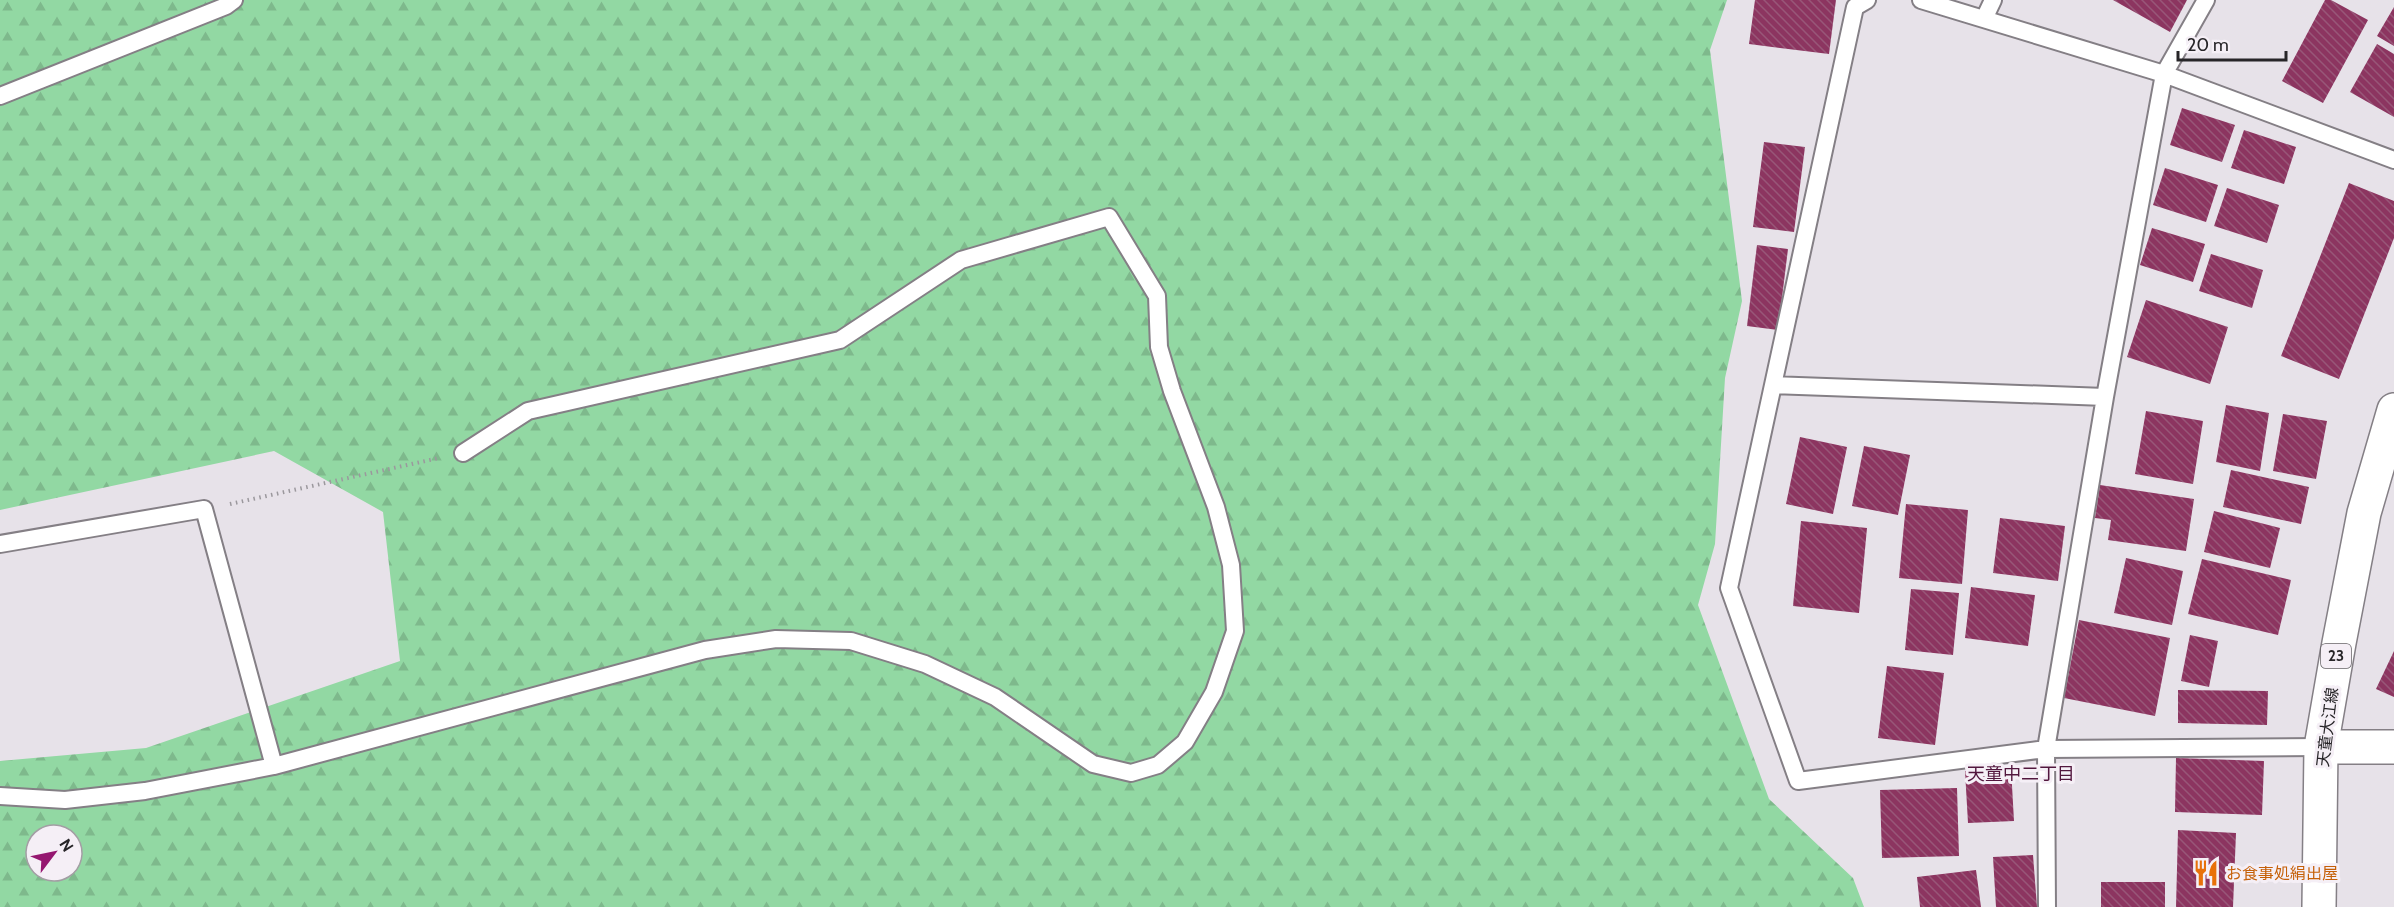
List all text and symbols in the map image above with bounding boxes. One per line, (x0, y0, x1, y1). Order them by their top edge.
scale bar (2178, 24, 2286, 62)
text: 20 m (2187, 34, 2229, 56)
road number: 23 (2321, 644, 2351, 668)
street label: 天童大江線 (2313, 686, 2342, 768)
district label: 天童中二丁目 (1967, 763, 2075, 785)
north arrow (24, 823, 84, 883)
text: N (55, 835, 77, 855)
restaurant icon: お食事処絹出屋 (2191, 858, 2221, 888)
place label: お食事処絹出屋 (2226, 864, 2338, 883)

